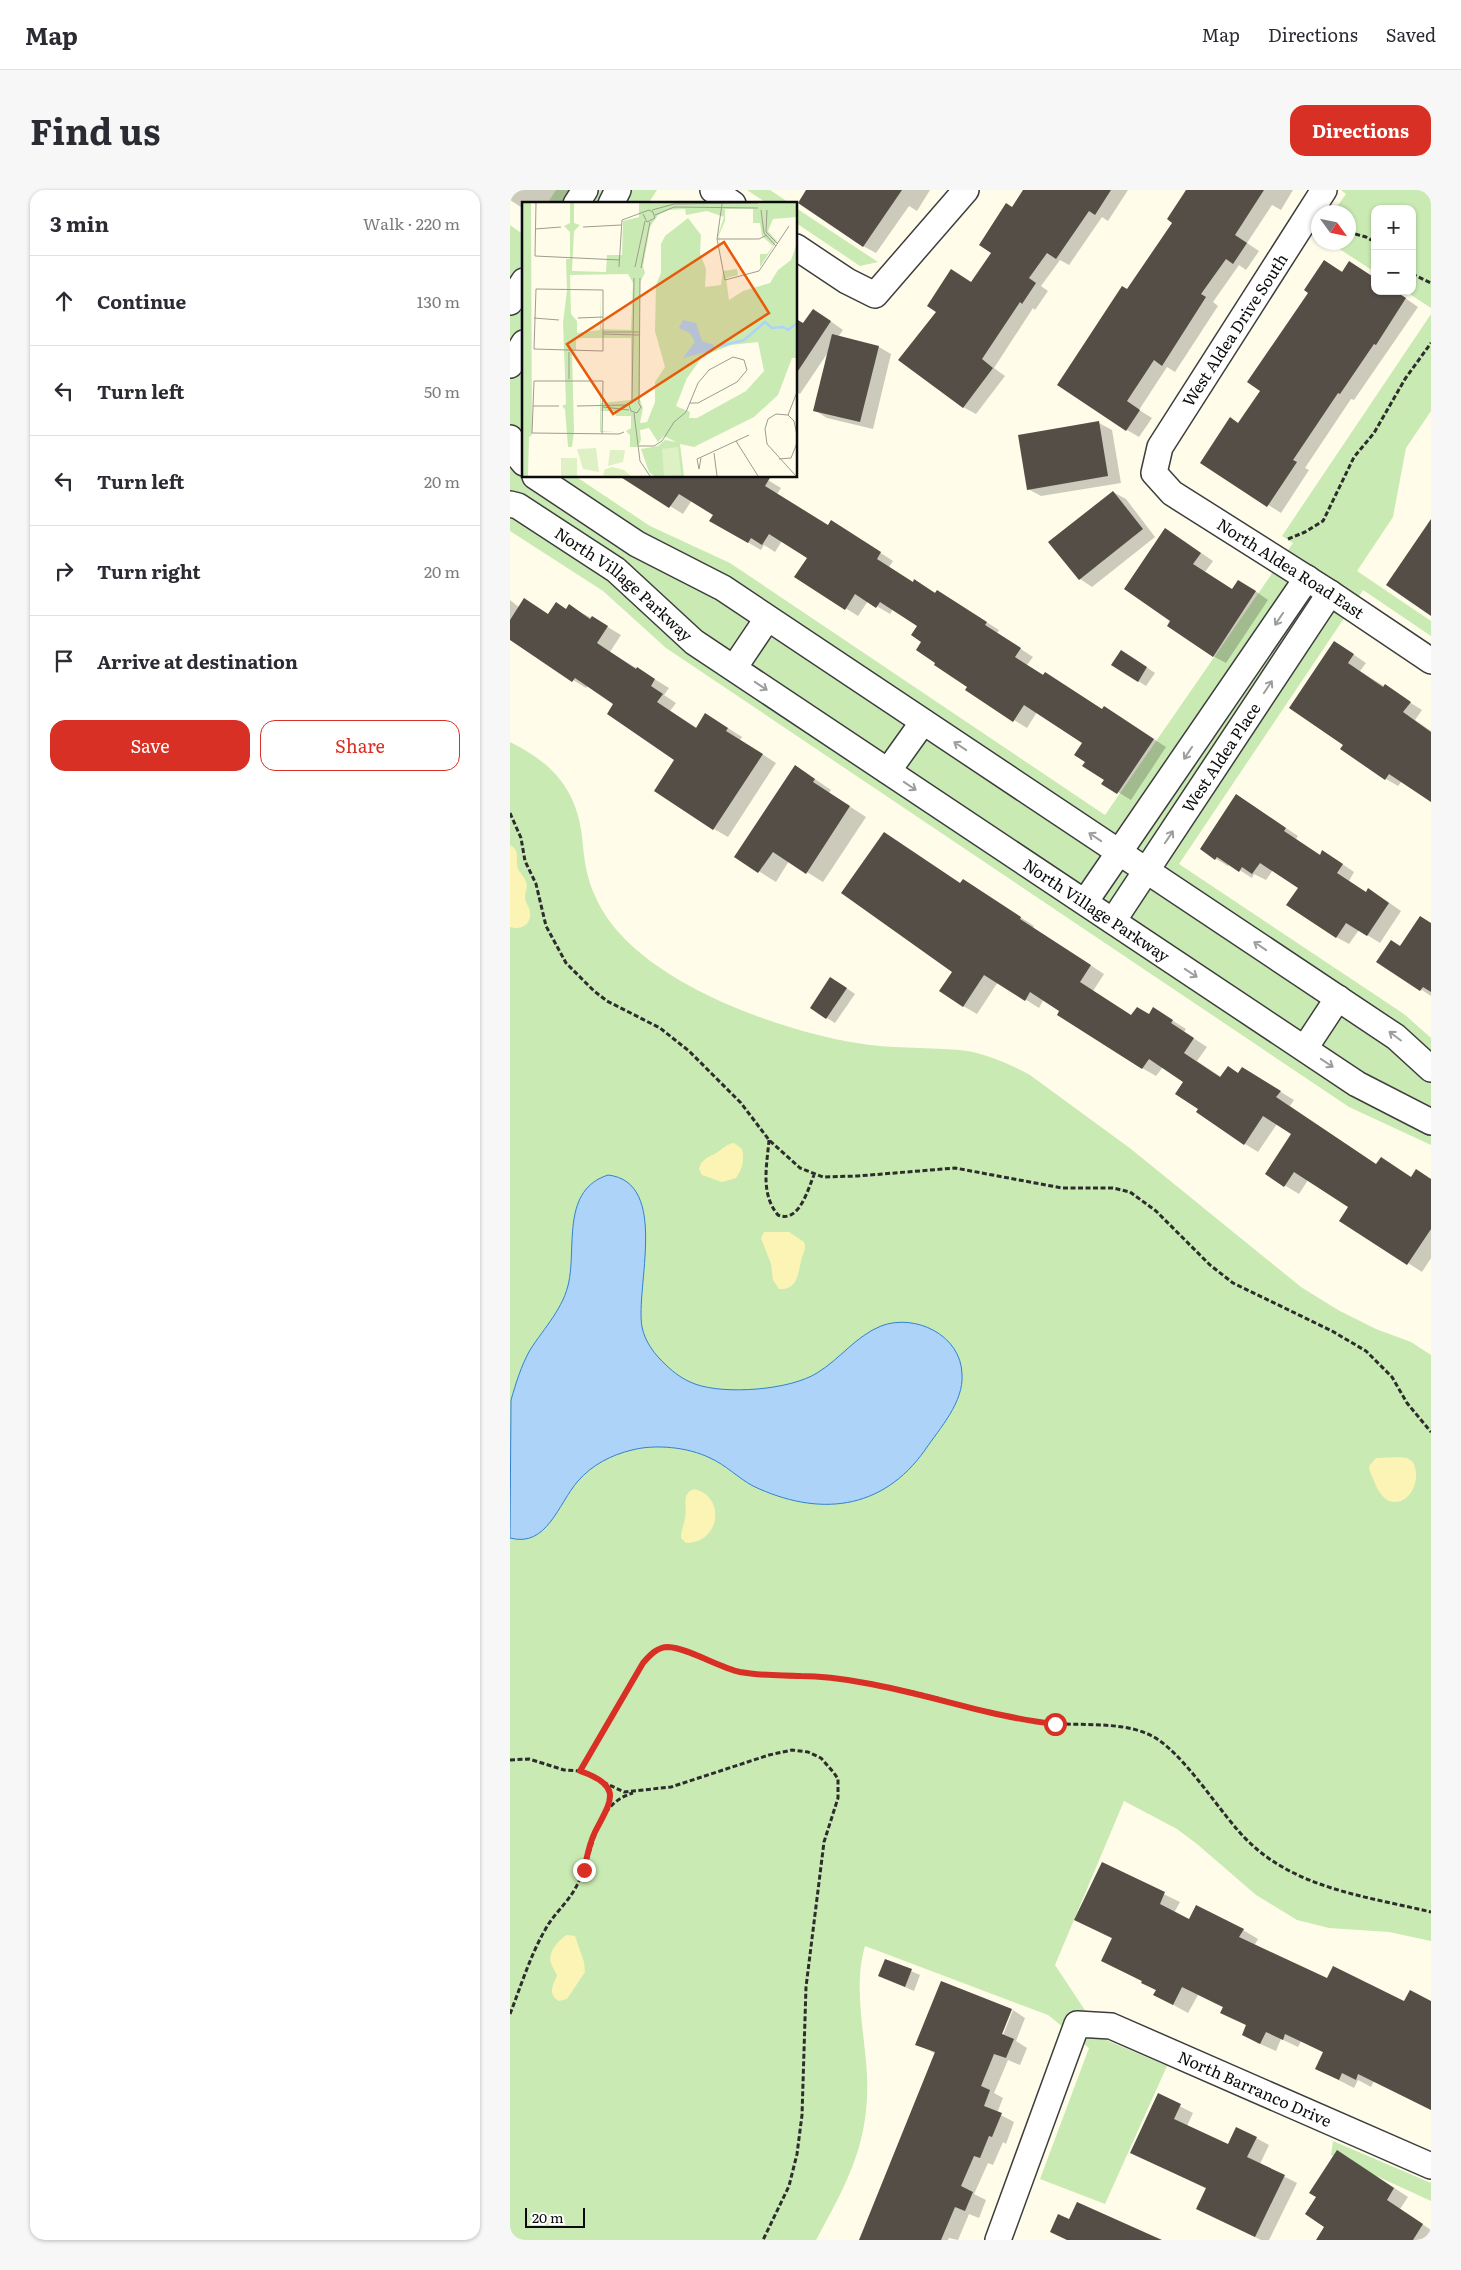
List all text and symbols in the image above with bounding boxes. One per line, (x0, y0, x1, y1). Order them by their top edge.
text: Map (25, 17, 78, 52)
text: Map (1202, 21, 1240, 48)
text: Directions (1268, 21, 1358, 48)
text: Saved (1386, 21, 1436, 48)
text: Find us (30, 104, 160, 156)
button: Directions (1290, 105, 1431, 156)
inset map (522, 202, 798, 478)
north arrow (1311, 205, 1356, 250)
map controls (1371, 205, 1416, 295)
button: + (1371, 205, 1416, 250)
text: 3 min (50, 207, 109, 238)
text: Walk · 220 m (363, 211, 460, 235)
street label: West Aldea Drive South (1176, 248, 1293, 411)
button: − (1371, 250, 1416, 295)
icon: ahead (50, 287, 78, 315)
text: Continue (97, 287, 186, 315)
text: 130 m (417, 289, 460, 313)
icon: left (50, 377, 78, 405)
text: Turn left (97, 377, 184, 405)
text: 50 m (424, 379, 460, 403)
icon: left (50, 467, 78, 495)
text: Turn left (97, 467, 184, 495)
text: 20 m (424, 469, 460, 493)
street label: North Aldea Road East (1213, 512, 1370, 624)
street label: North Village Parkway (551, 520, 699, 647)
icon: right (50, 557, 78, 585)
text: Turn right (97, 557, 201, 585)
text: 20 m (424, 559, 460, 583)
one-way arrow (1274, 611, 1284, 625)
icon: arrive (50, 647, 78, 675)
text: Arrive at destination (97, 647, 298, 675)
one-way arrow (1264, 680, 1274, 694)
one-way arrow (753, 681, 767, 691)
street label: West Aldea Place (1175, 697, 1265, 817)
button: Save (50, 720, 250, 771)
button: Share (260, 720, 460, 771)
one-way arrow (953, 741, 967, 752)
one-way arrow (1183, 745, 1193, 759)
one-way arrow (903, 781, 917, 791)
one-way arrow (1164, 830, 1174, 844)
one-way arrow (1089, 831, 1103, 841)
street label: North Village Parkway (1019, 852, 1176, 967)
one-way arrow (1253, 941, 1267, 951)
one-way arrow (1184, 968, 1198, 978)
one-way arrow (1389, 1031, 1402, 1042)
one-way arrow (1319, 1058, 1333, 1068)
route start (1044, 1713, 1067, 1736)
route end (573, 1859, 596, 1882)
street label: North Barranco Drive (1175, 2044, 1336, 2132)
scale bar (525, 2205, 585, 2228)
text: 20 m (532, 2207, 564, 2227)

